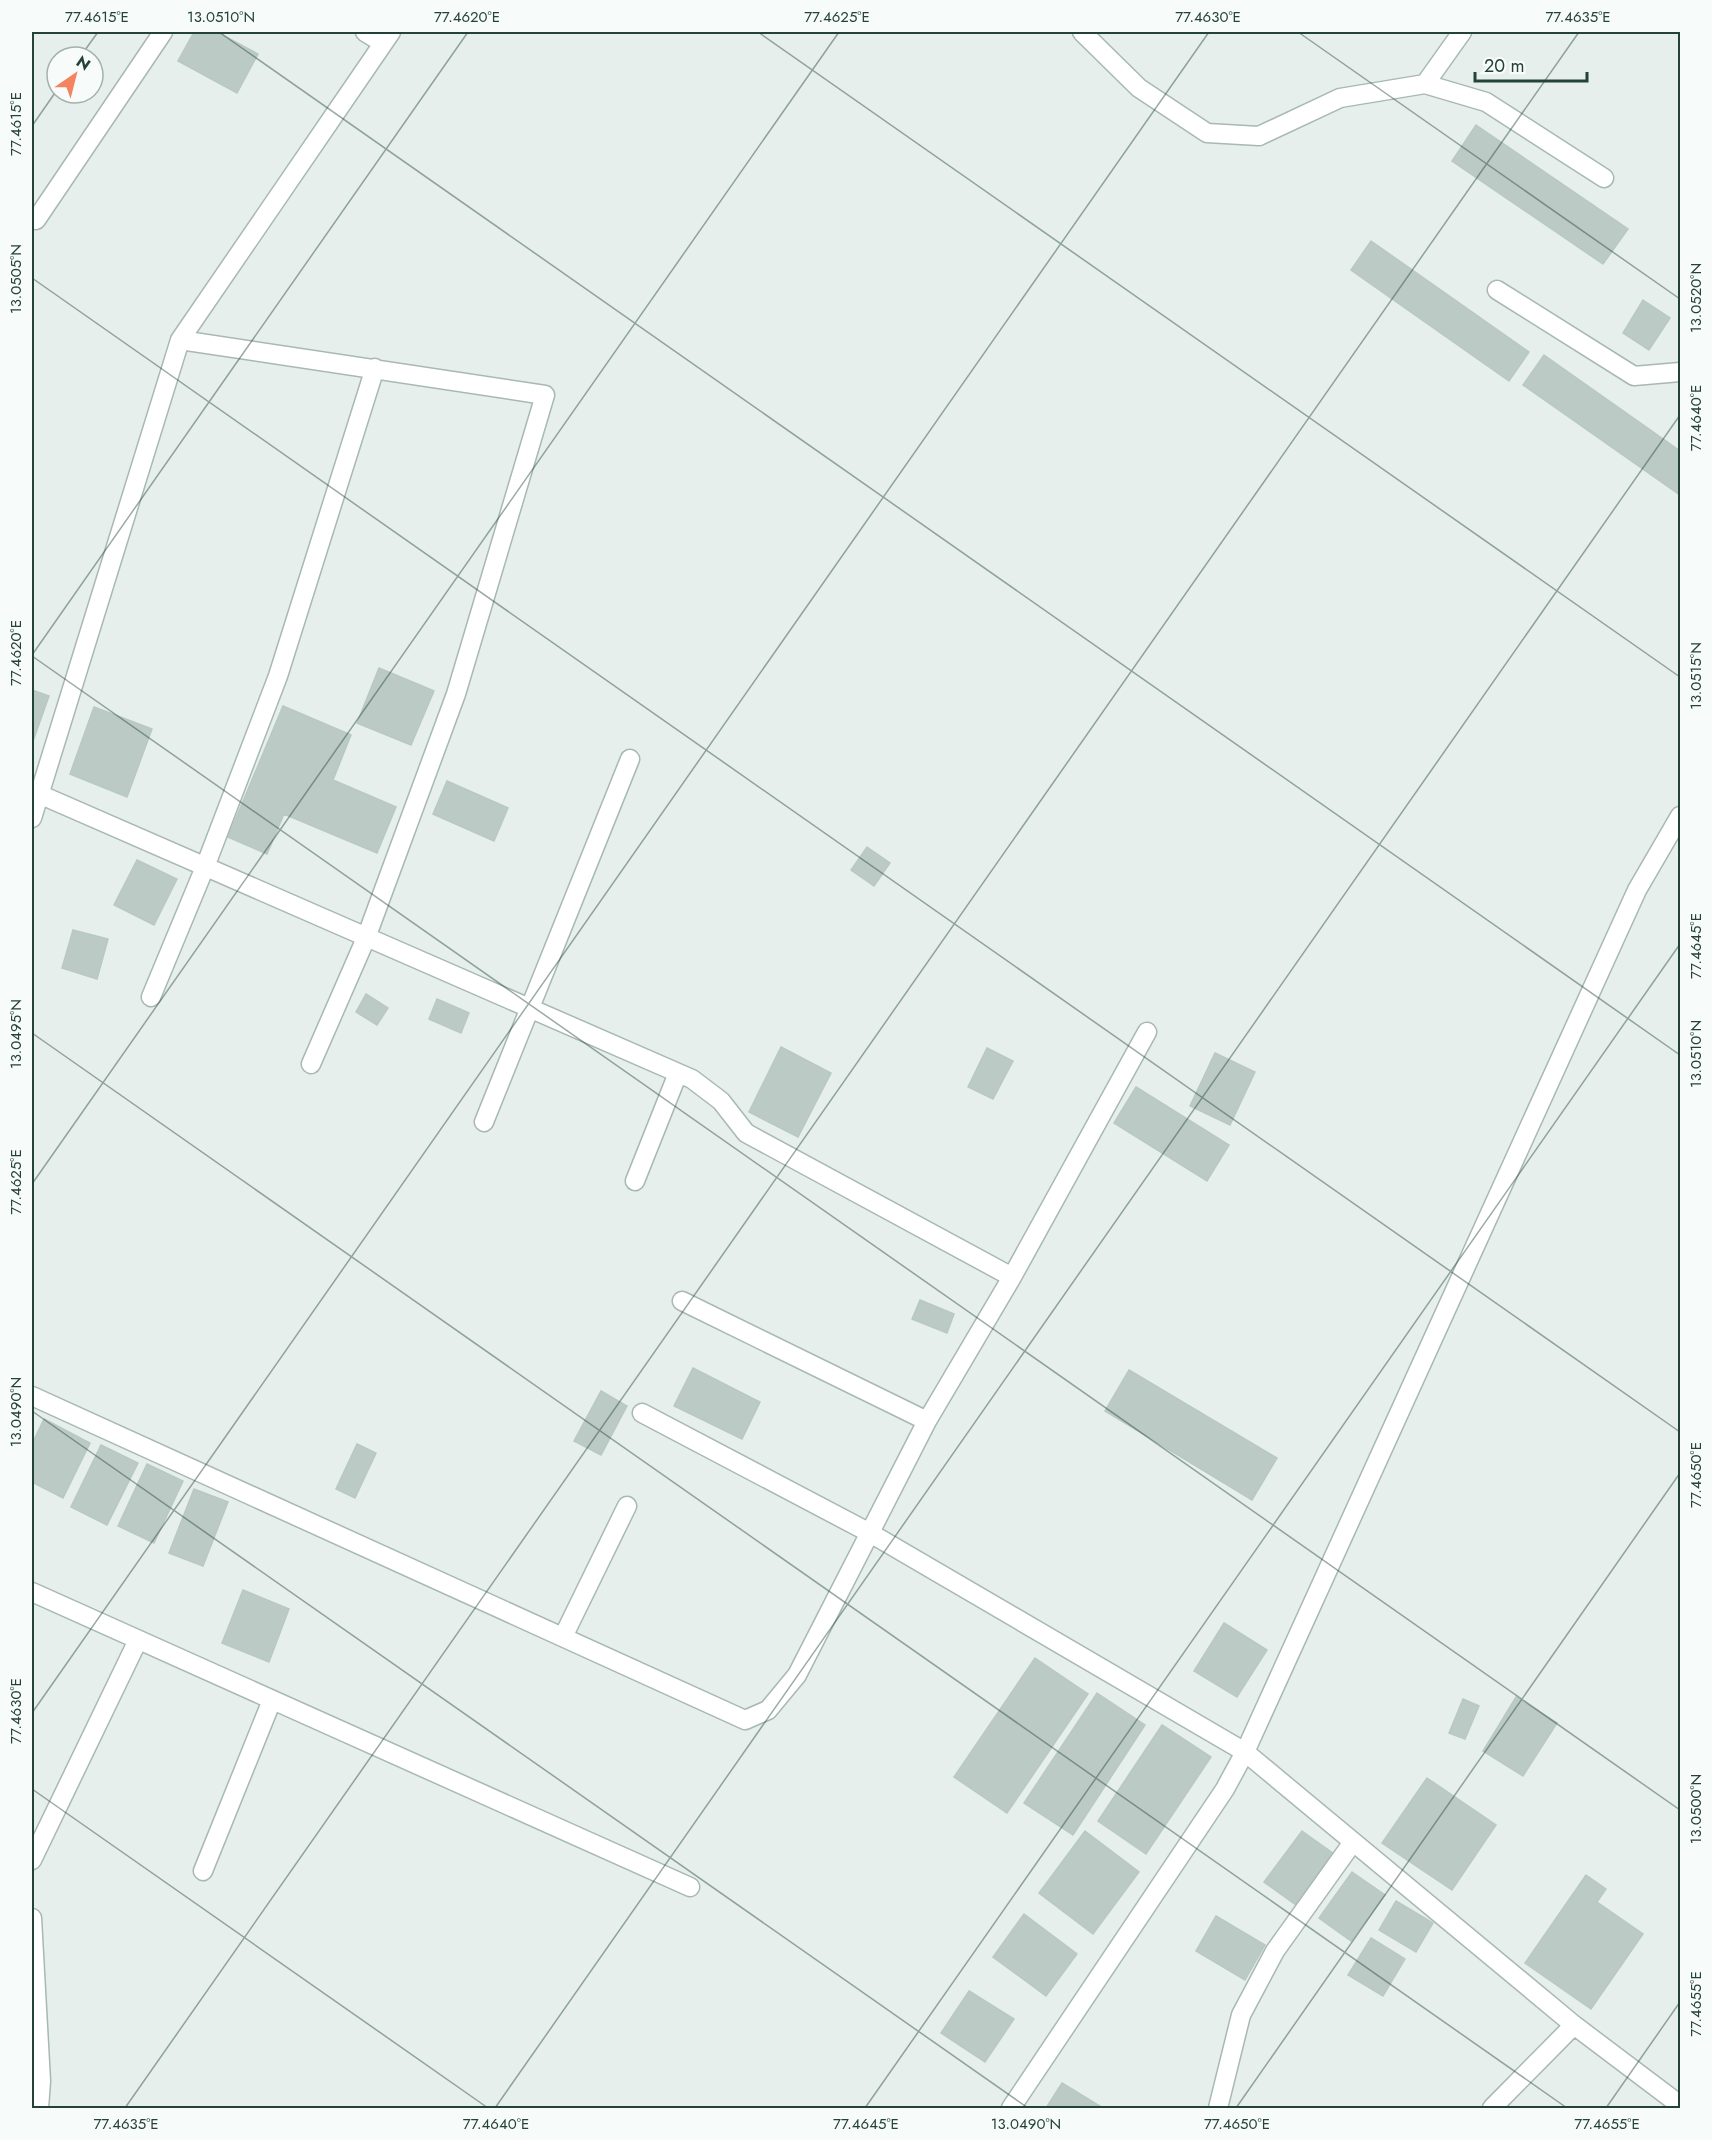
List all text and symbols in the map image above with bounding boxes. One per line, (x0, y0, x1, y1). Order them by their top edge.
text: 77.4615°E (65, 6, 129, 28)
text: 13.0510°N (187, 6, 255, 28)
text: 77.4620°E (434, 6, 500, 28)
text: 77.4625°E (804, 6, 870, 28)
text: 77.4630°E (1175, 6, 1241, 28)
text: 77.4635°E (1545, 6, 1611, 28)
north arrow (45, 45, 105, 105)
scale bar (1475, 45, 1588, 83)
text: N (72, 50, 95, 76)
text: 20 m (1484, 53, 1524, 79)
text: 77.4615°E (5, 92, 27, 156)
text: 13.0505°N (5, 244, 27, 314)
text: 13.0520°N (1685, 263, 1707, 333)
text: 77.4640°E (1685, 385, 1707, 451)
text: 77.4620°E (5, 620, 27, 686)
text: 13.0515°N (1685, 642, 1707, 710)
text: 77.4645°E (1685, 913, 1707, 979)
text: 13.0495°N (5, 999, 27, 1069)
text: 13.0510°N (1685, 1020, 1707, 1088)
text: 77.4625°E (5, 1149, 27, 1215)
text: 13.0490°N (5, 1377, 27, 1447)
text: 77.4650°E (1685, 1442, 1707, 1508)
text: 77.4630°E (5, 1678, 27, 1744)
text: 13.0500°N (1685, 1774, 1707, 1844)
text: 77.4655°E (1685, 1971, 1707, 2037)
text: 77.4635°E (93, 2113, 159, 2135)
text: 77.4640°E (463, 2113, 529, 2135)
text: 77.4645°E (833, 2113, 899, 2135)
text: 13.0490°N (991, 2113, 1061, 2135)
text: 77.4650°E (1204, 2113, 1270, 2135)
text: 77.4655°E (1574, 2113, 1640, 2135)

